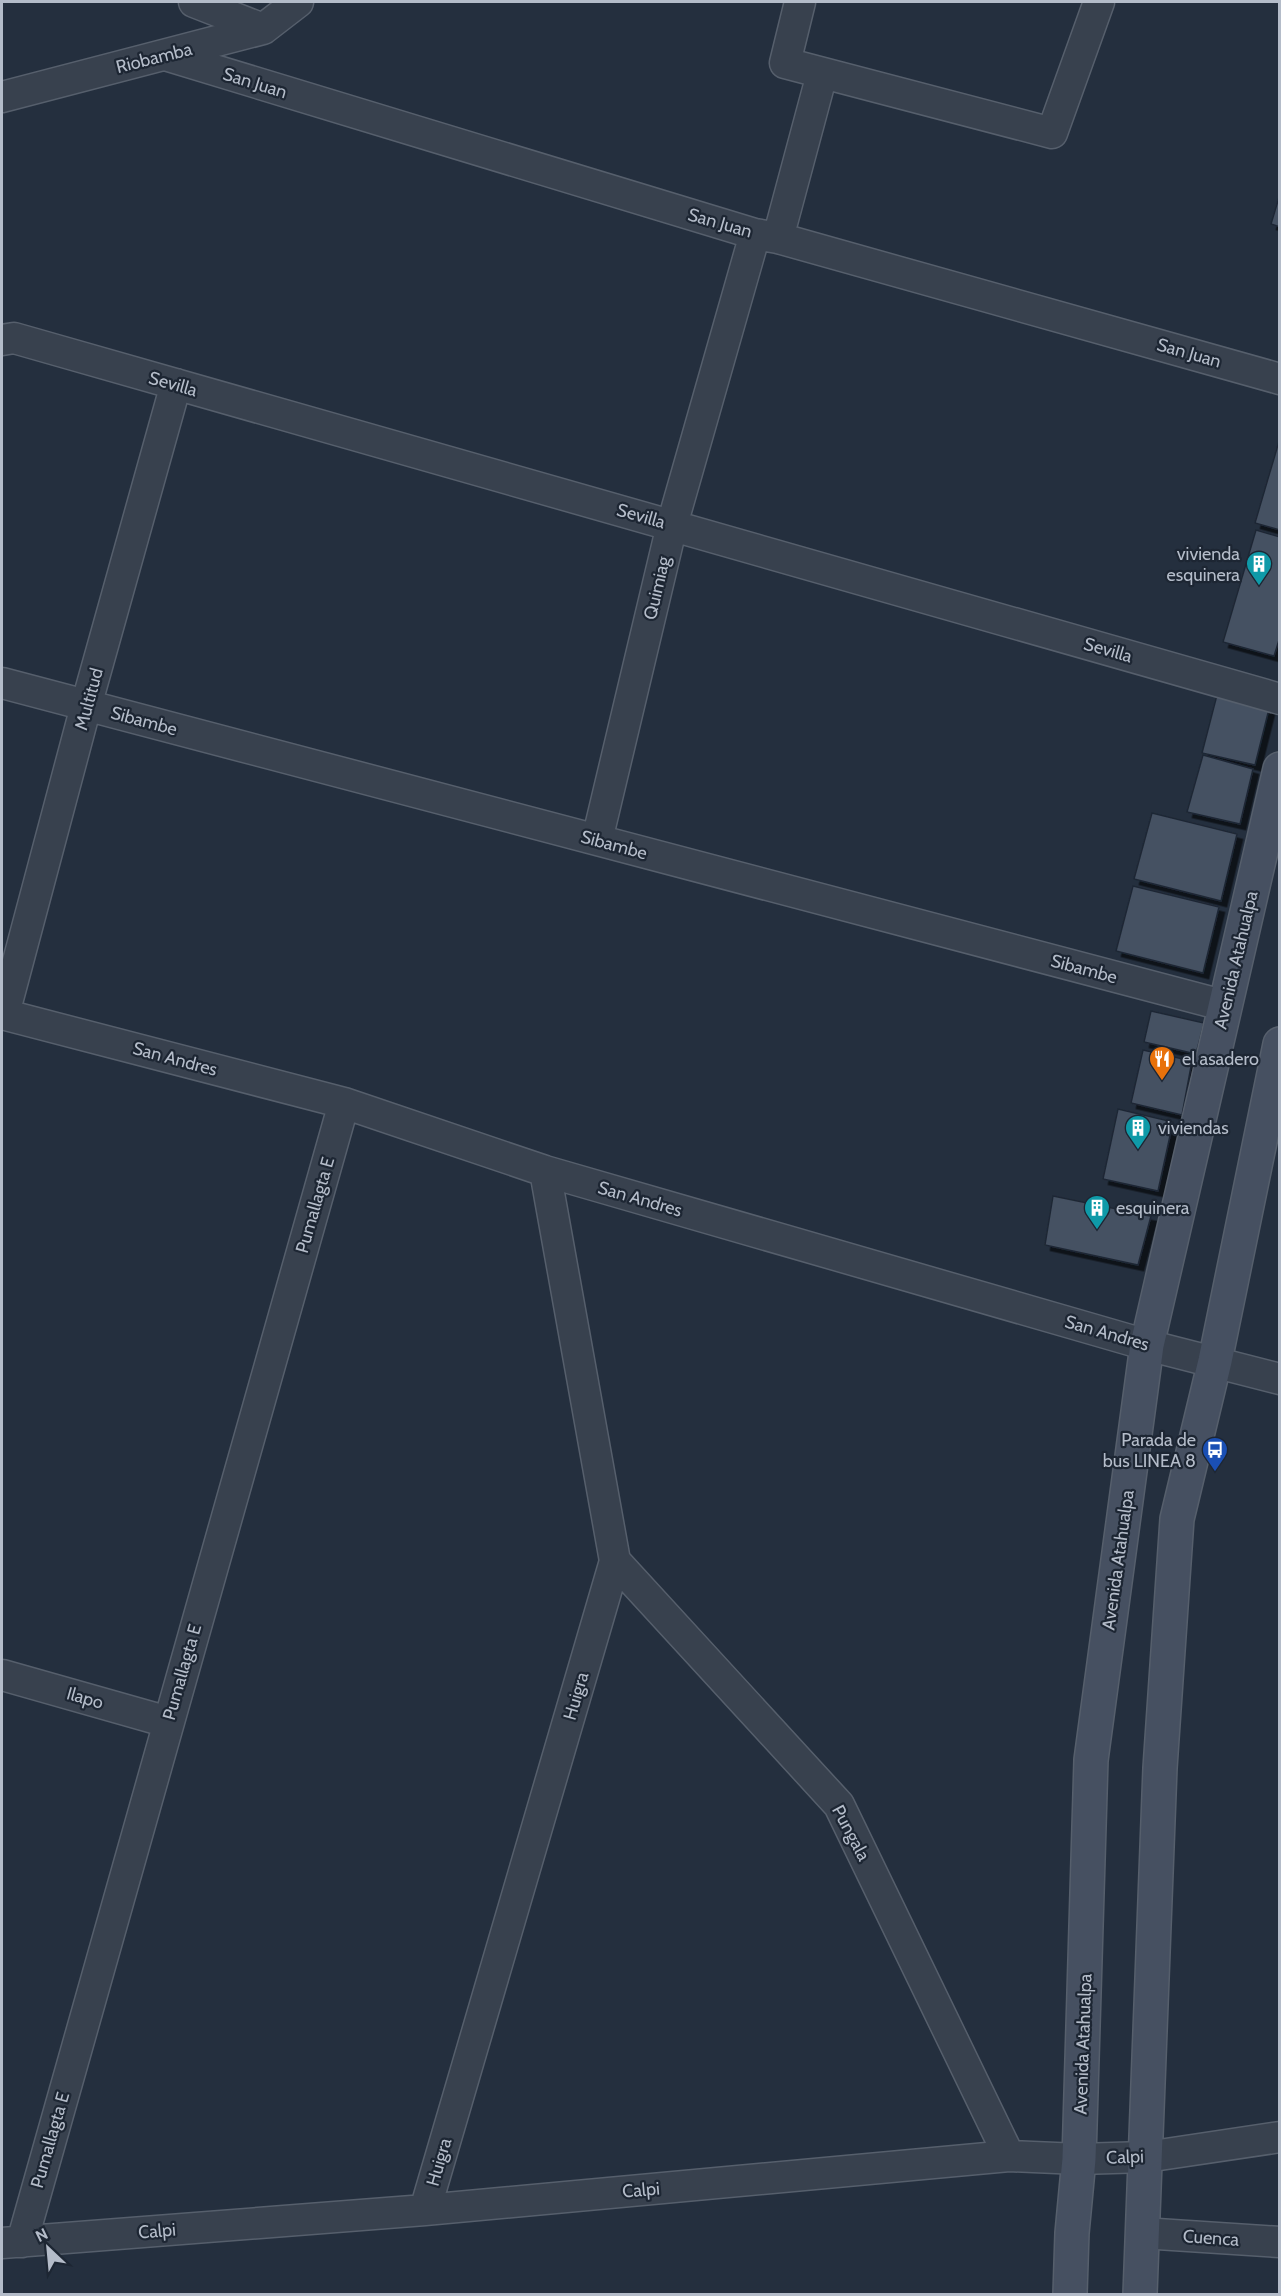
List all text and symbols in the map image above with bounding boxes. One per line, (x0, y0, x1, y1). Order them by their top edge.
street label: Riobamba (114, 38, 195, 78)
street label: San Juan (220, 63, 290, 103)
street label: San Juan (685, 203, 755, 243)
street label: San Juan (1154, 333, 1224, 373)
street label: Sevilla (146, 367, 200, 401)
street label: Sevilla (614, 499, 668, 533)
place label: vivienda esquinera (1167, 543, 1240, 586)
building icon: vivienda esquinera (1244, 549, 1274, 587)
street label: Quimiag (639, 553, 675, 622)
street label: Sevilla (1081, 633, 1135, 667)
street label: Multitud (70, 666, 108, 732)
street label: Sibambe (108, 702, 180, 740)
street label: Sibambe (578, 826, 650, 864)
street label: Avenida Atahualpa (1209, 888, 1263, 1031)
street label: Sibambe (1048, 950, 1120, 988)
street label: San Andres (130, 1037, 220, 1081)
restaurant icon: el asadero (1147, 1044, 1177, 1082)
place label: el asadero (1182, 1048, 1259, 1070)
building icon: viviendas (1123, 1113, 1153, 1151)
place label: viviendas (1158, 1117, 1229, 1139)
street label: Pumallagta E (291, 1154, 339, 1256)
street label: San Andres (595, 1177, 685, 1221)
building icon: esquinera (1082, 1193, 1112, 1231)
place label: esquinera (1116, 1197, 1190, 1219)
street label: San Andres (1062, 1311, 1152, 1355)
place label: Parada de bus LINEA 8 (1103, 1429, 1196, 1472)
bus stop icon: Parada de bus LINEA 8 (1200, 1435, 1230, 1473)
street label: Avenida Atahualpa (1097, 1488, 1139, 1631)
street label: Pumallagta E (158, 1621, 206, 1723)
street label: Huigra (559, 1669, 593, 1723)
street label: Ilapo (64, 1682, 106, 1714)
street label: Pungala (827, 1801, 875, 1865)
street label: Avenida Atahualpa (1070, 1973, 1096, 2115)
street label: Pumallagta E (26, 2089, 74, 2191)
street label: Huigra (422, 2135, 456, 2189)
street label: Calpi (1106, 2145, 1144, 2169)
street label: Calpi (621, 2177, 661, 2203)
north arrow (18, 2218, 78, 2278)
street label: Calpi (137, 2218, 177, 2244)
text: N (32, 2224, 51, 2246)
street label: Cuenca (1182, 2225, 1240, 2251)

